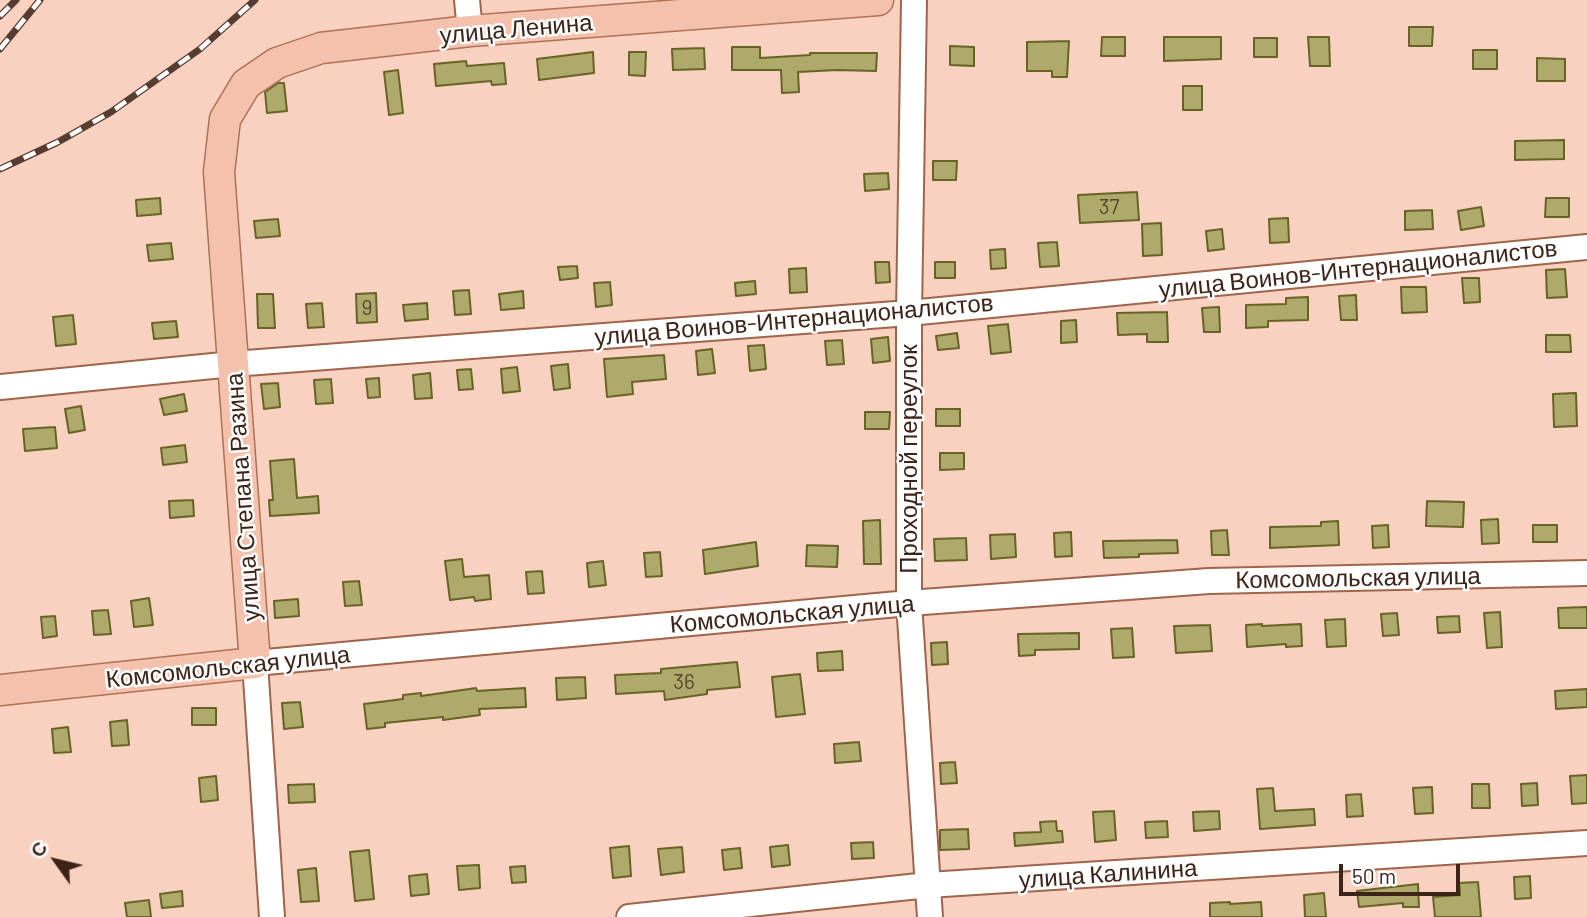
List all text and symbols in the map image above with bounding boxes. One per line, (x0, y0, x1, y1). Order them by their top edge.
street label: улица Ленина (438, 8, 594, 50)
house number: 37 (1099, 194, 1119, 220)
street label: улица Воинов-Интернационалистов (1157, 234, 1559, 304)
street label: улица Воинов-Интернационалистов (593, 288, 995, 352)
house number: 9 (362, 295, 372, 321)
street label: Проходной переулок (895, 344, 923, 574)
street label: улица Степана Разина (220, 372, 266, 622)
street label: Комсомольская улица (1235, 561, 1481, 595)
street label: Комсомольская улица (669, 589, 915, 639)
street label: Комсомольская улица (104, 640, 352, 694)
house number: 36 (673, 669, 695, 695)
north arrow (21, 826, 91, 896)
text: С (25, 837, 52, 861)
scale bar (1342, 850, 1463, 894)
street label: улица Калинина (1018, 853, 1198, 895)
text: 50 m (1352, 863, 1396, 888)

